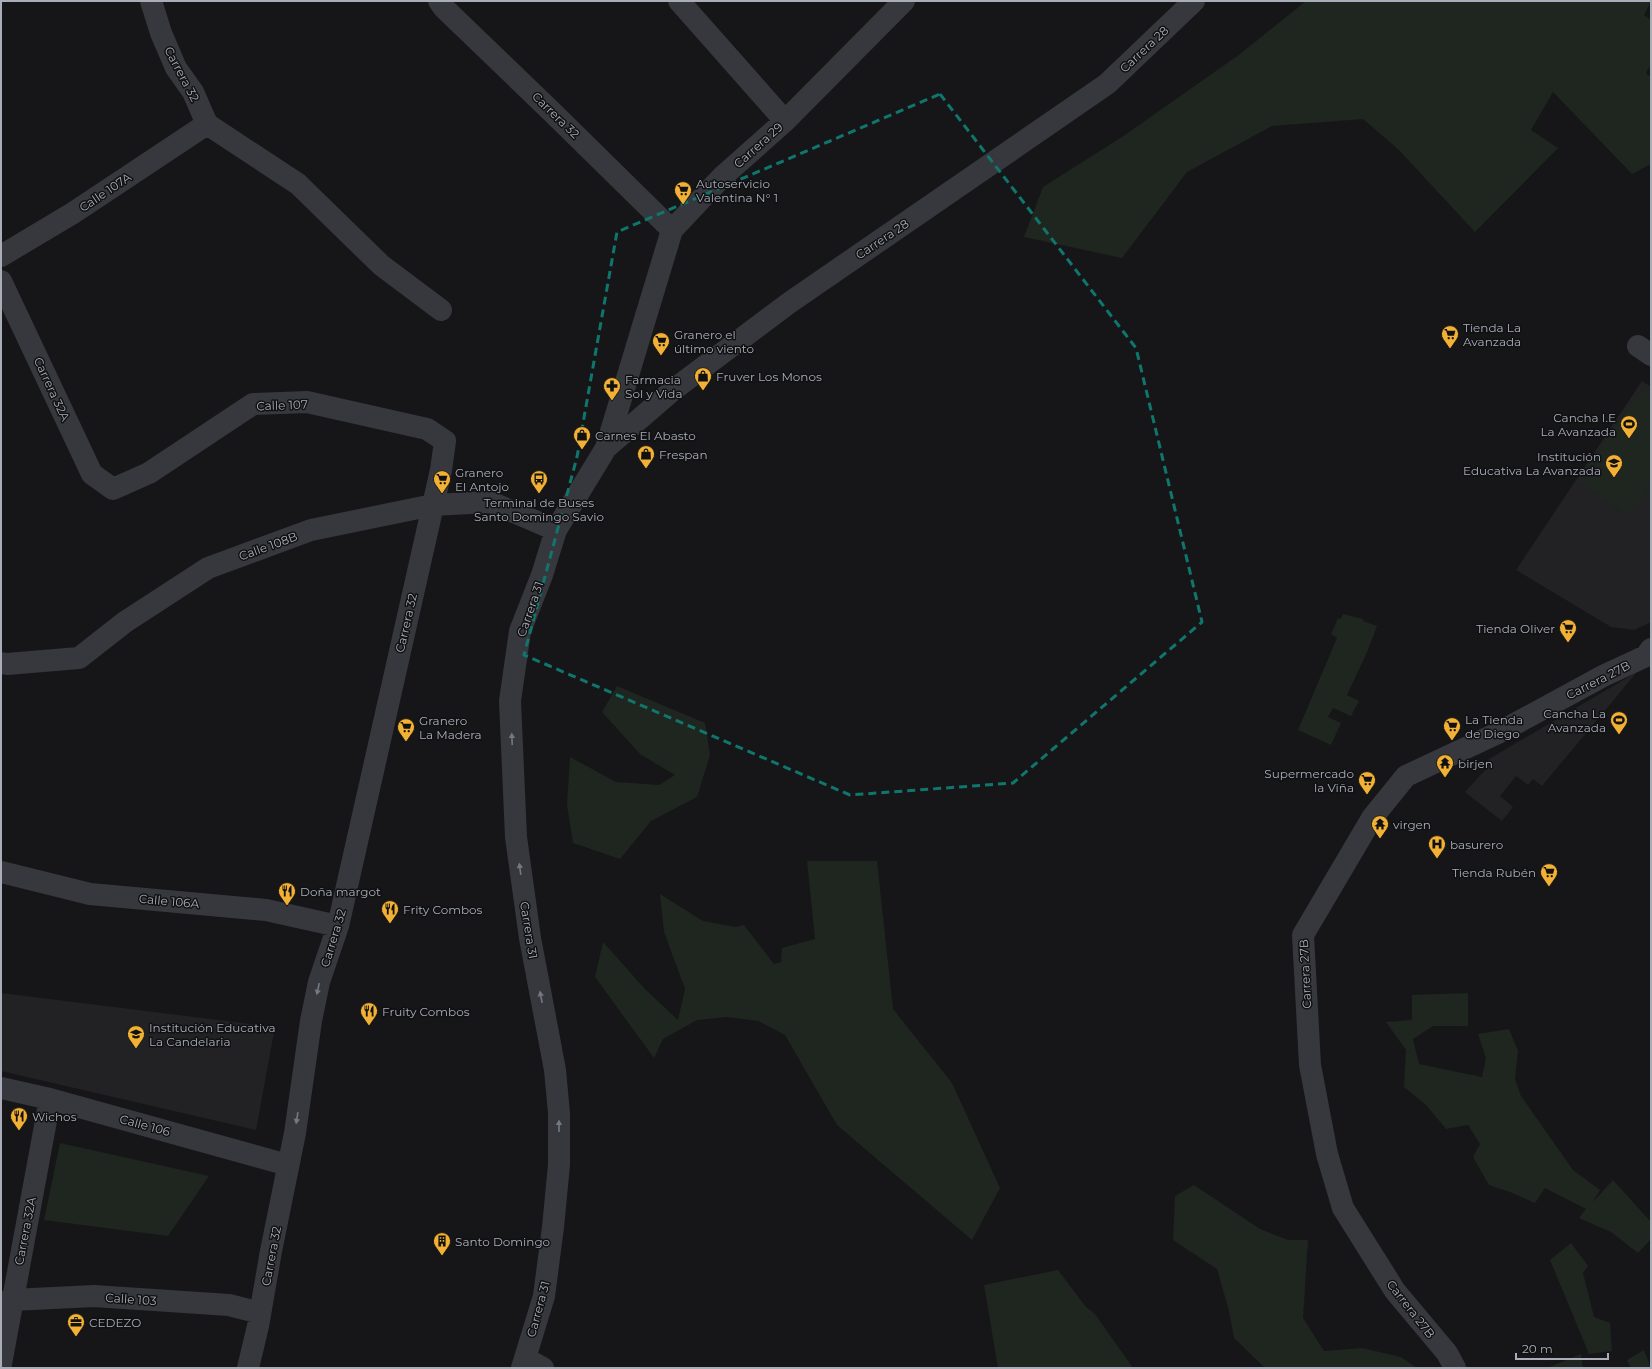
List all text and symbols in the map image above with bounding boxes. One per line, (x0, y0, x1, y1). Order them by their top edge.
street label: Carrera 28 (1117, 22, 1172, 75)
street label: Carrera 32 (161, 44, 203, 104)
street label: Carrera 32 (529, 89, 583, 141)
street label: Carrera 29 (730, 119, 786, 171)
street label: Calle 107A (76, 169, 134, 215)
place label: Autoservicio Valentina N° 1 (696, 176, 778, 205)
supermarket icon: Autoservicio Valentina N° 1 (673, 180, 693, 205)
street label: Carrera 28 (852, 215, 912, 262)
place label: Tienda La Avanzada (1463, 320, 1521, 349)
supermarket icon: Tienda La Avanzada (1440, 324, 1460, 349)
place label: Granero el último viento (674, 327, 754, 356)
supermarket icon: Granero el último viento (651, 331, 671, 356)
street label: Carrera 32A (31, 355, 73, 424)
shop icon: Fruver Los Monos (693, 366, 713, 391)
place label: Fruver Los Monos (716, 369, 822, 384)
place label: Farmacia Sol y Vida (625, 372, 683, 401)
pharmacy icon: Farmacia Sol y Vida (602, 376, 622, 401)
street label: Calle 107 (256, 397, 308, 413)
place label: Cancha I.E La Avanzada (1541, 410, 1616, 439)
sports icon: Cancha I.E La Avanzada (1619, 414, 1639, 439)
shop icon: Carnes El Abasto (572, 425, 592, 450)
place label: Carnes El Abasto (595, 428, 696, 443)
shop icon: Frespan (636, 444, 656, 469)
place label: Frespan (659, 447, 708, 462)
place label: Institución Educativa La Avanzada (1463, 449, 1601, 478)
school or university icon: Institución Educativa La Avanzada (1604, 453, 1624, 478)
place label: Granero El Antojo (455, 465, 509, 494)
supermarket icon: Granero El Antojo (432, 469, 452, 494)
bus stop icon: Terminal de Buses Santo Domingo Savio (529, 469, 549, 494)
place label: Terminal de Buses Santo Domingo Savio (474, 495, 604, 524)
street label: Calle 108B (237, 528, 299, 564)
street label: Carrera 31 (514, 579, 546, 639)
street label: Carrera 32 (392, 592, 420, 654)
supermarket icon: Tienda Oliver (1558, 618, 1578, 643)
place label: Tienda Oliver (1476, 621, 1555, 636)
street label: Carrera 27B (1564, 658, 1632, 702)
place label: Cancha La Avanzada (1543, 706, 1606, 735)
sports icon: Cancha La Avanzada (1609, 710, 1629, 735)
place label: La Tienda de Diego (1465, 712, 1523, 741)
place label: Granero La Madera (419, 713, 482, 742)
supermarket icon: La Tienda de Diego (1442, 716, 1462, 741)
supermarket icon: Granero La Madera (396, 717, 416, 742)
one-way arrow (509, 732, 515, 745)
temple icon: birjen (1435, 753, 1455, 778)
place label: birjen (1458, 756, 1493, 771)
place label: Supermercado la Viña (1264, 766, 1354, 795)
supermarket icon: Supermercado la Viña (1357, 770, 1377, 795)
temple icon: virgen (1370, 814, 1390, 839)
place label: virgen (1393, 817, 1431, 832)
hospital icon: basurero (1427, 834, 1447, 859)
place label: basurero (1450, 837, 1503, 852)
supermarket icon: Tienda Rubén (1539, 862, 1559, 887)
one-way arrow (517, 863, 523, 875)
place label: Tienda Rubén (1452, 865, 1536, 880)
restaurant icon: Doña margot (277, 881, 297, 906)
place label: Doña margot (300, 884, 381, 899)
street label: Calle 106A (138, 891, 200, 911)
restaurant icon: Frity Combos (380, 899, 400, 924)
street label: Carrera 31 (517, 900, 541, 960)
place label: Frity Combos (403, 902, 483, 917)
street label: Carrera 32 (317, 907, 349, 969)
street label: Carrera 27B (1296, 939, 1314, 1009)
one-way arrow (314, 983, 320, 996)
one-way arrow (538, 991, 544, 1003)
restaurant icon: Fruity Combos (359, 1001, 379, 1026)
place label: Fruity Combos (382, 1004, 470, 1019)
place label: Institución Educativa La Candelaria (149, 1020, 276, 1049)
school or university icon: Institución Educativa La Candelaria (126, 1024, 146, 1049)
restaurant icon: Wichos (9, 1106, 29, 1131)
place label: Wichos (32, 1109, 77, 1124)
street label: Calle 106 (118, 1111, 172, 1139)
one-way arrow (294, 1112, 300, 1124)
one-way arrow (556, 1119, 562, 1132)
street label: Carrera 32A (11, 1195, 39, 1266)
street label: Carrera 32 (258, 1225, 284, 1287)
building icon: Santo Domingo (432, 1231, 452, 1256)
place label: Santo Domingo (455, 1234, 550, 1249)
street label: Carrera 27B (1384, 1277, 1438, 1341)
street label: Carrera 31 (523, 1279, 553, 1339)
street label: Calle 103 (105, 1290, 157, 1308)
office icon: CEDEZO (66, 1312, 86, 1337)
place label: CEDEZO (89, 1315, 141, 1330)
scale bar (1516, 1335, 1608, 1361)
text: 20 m (1522, 1341, 1553, 1356)

